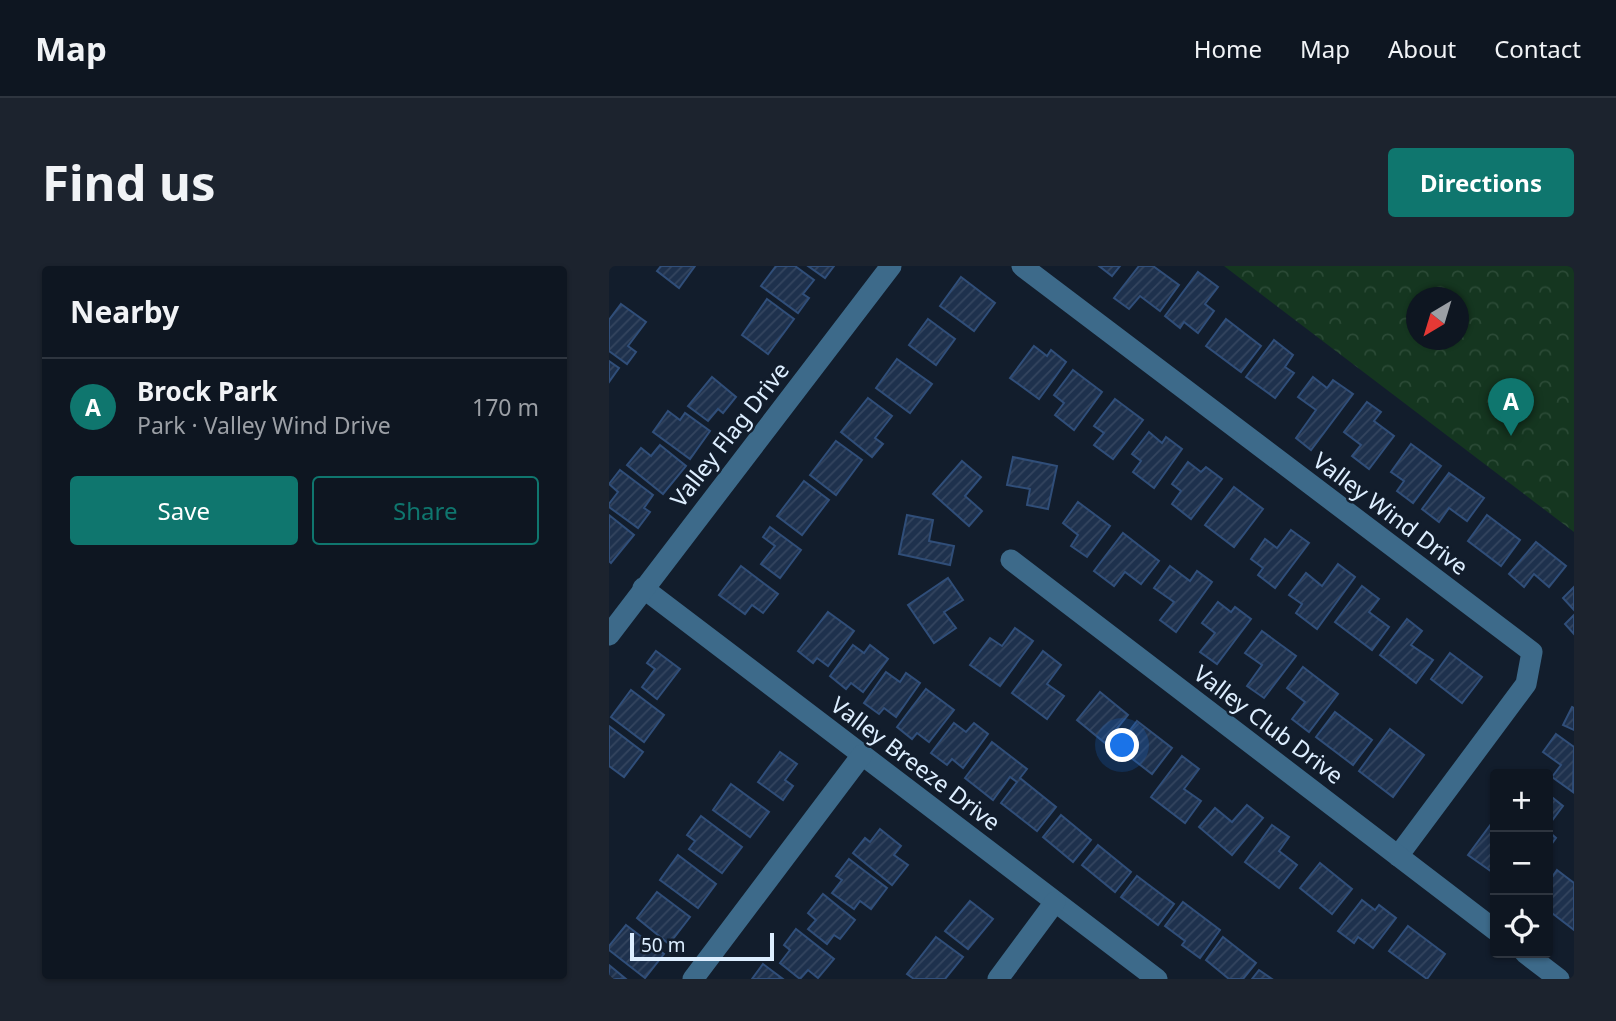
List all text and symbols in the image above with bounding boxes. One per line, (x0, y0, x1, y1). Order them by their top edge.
text: Map (35, 26, 107, 71)
text: Home (1194, 32, 1262, 65)
text: Map (1300, 32, 1350, 65)
text: About (1388, 32, 1456, 65)
text: Contact (1494, 32, 1581, 65)
button: Directions (1388, 148, 1574, 217)
text: Find us (42, 149, 216, 215)
north arrow (1406, 287, 1469, 350)
text: Nearby (70, 291, 179, 332)
street label: Valley Flag Drive (662, 355, 796, 513)
text: Brock Park (137, 373, 277, 409)
pin: A (1488, 378, 1534, 436)
text: A (85, 391, 101, 423)
text: 170 m (472, 391, 539, 423)
text: Park · Valley Wind Drive (137, 409, 391, 441)
street label: Valley Wind Drive (1307, 444, 1475, 582)
button: Save (70, 476, 298, 545)
button: Share (312, 476, 539, 545)
street label: Valley Club Drive (1187, 657, 1351, 791)
street label: Valley Breeze Drive (825, 689, 1007, 837)
your location (1105, 728, 1139, 762)
map controls (1490, 769, 1553, 958)
button: + (1490, 769, 1553, 832)
button: − (1490, 832, 1553, 895)
button: locate (1490, 895, 1553, 958)
scale bar (630, 930, 773, 962)
text: 50 m (641, 932, 685, 958)

